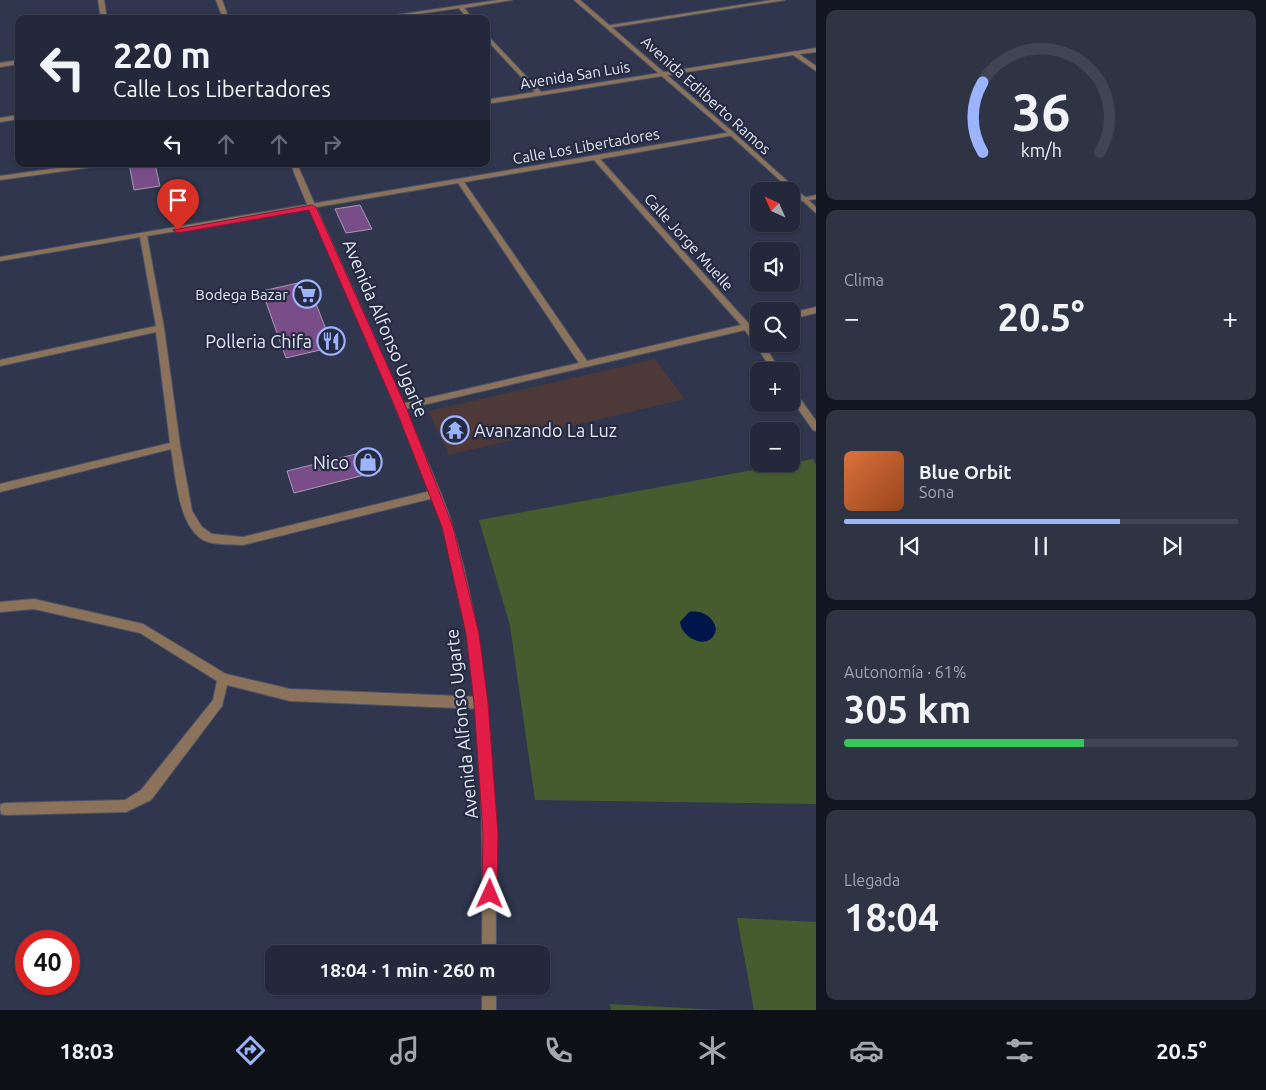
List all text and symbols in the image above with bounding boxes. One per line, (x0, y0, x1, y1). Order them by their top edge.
street label: Avenida Edilberto Ramos (638, 32, 774, 158)
icon: left (30, 35, 95, 100)
text: 220 m (113, 35, 211, 75)
street label: Avenida San Luis (519, 58, 631, 92)
text: Calle Los Libertadores (113, 76, 331, 101)
text: 36 (1012, 83, 1070, 141)
street label: Calle Los Libertadores (511, 125, 661, 167)
icon: left (159, 130, 187, 158)
icon: ahead (212, 130, 240, 158)
icon: ahead (265, 130, 293, 158)
icon: right (318, 130, 346, 158)
text: km/h (1020, 140, 1062, 160)
pin (157, 179, 199, 230)
north arrow (750, 182, 800, 232)
map controls (750, 182, 800, 472)
icon: arrive (164, 186, 192, 214)
street label: Calle Jorge Muelle (641, 190, 737, 294)
street label: Avenida Alfonso Ugarte (339, 236, 433, 420)
button: sound (750, 242, 800, 292)
text: Clima (844, 271, 884, 289)
supermarket icon: Bodega Bazar (292, 279, 322, 309)
place label: Bodega Bazar (195, 286, 288, 303)
text: 20.5° (997, 296, 1085, 338)
button: search (750, 302, 800, 352)
text: − (844, 302, 860, 333)
text: + (1222, 302, 1238, 333)
restaurant icon: Polleria Chifa (316, 326, 346, 356)
place label: Polleria Chifa (205, 331, 312, 351)
button: + (750, 362, 800, 412)
temple icon: Avanzando La Luz (440, 415, 470, 445)
place label: Avanzando La Luz (474, 420, 617, 440)
button: − (750, 422, 800, 472)
shop icon: Nico (353, 447, 383, 477)
place label: Nico (313, 452, 349, 472)
text: Blue Orbit (919, 461, 1012, 483)
text: Sona (919, 483, 954, 501)
icon: previous (896, 532, 924, 560)
icon: pause (1027, 532, 1055, 560)
icon: next (1158, 532, 1186, 560)
street label: Avenida Alfonso Ugarte (441, 628, 481, 820)
text: Autonomía · 61% (844, 663, 966, 681)
text: 305 km (844, 688, 971, 730)
position arrow (463, 867, 515, 919)
text: Llegada (844, 871, 900, 889)
text: 18:04 (844, 896, 939, 938)
speed limit sign: 40 (15, 930, 80, 995)
text: 18:04 · 1 min · 260 m (320, 959, 495, 981)
icon: directions (233, 1033, 268, 1068)
icon: music (387, 1033, 422, 1068)
icon: phone (541, 1033, 576, 1068)
icon: climate (695, 1033, 730, 1068)
icon: car (849, 1033, 884, 1068)
icon: filters (1002, 1033, 1037, 1068)
text: 18:03 (59, 1038, 114, 1063)
text: 20.5° (1156, 1038, 1207, 1063)

